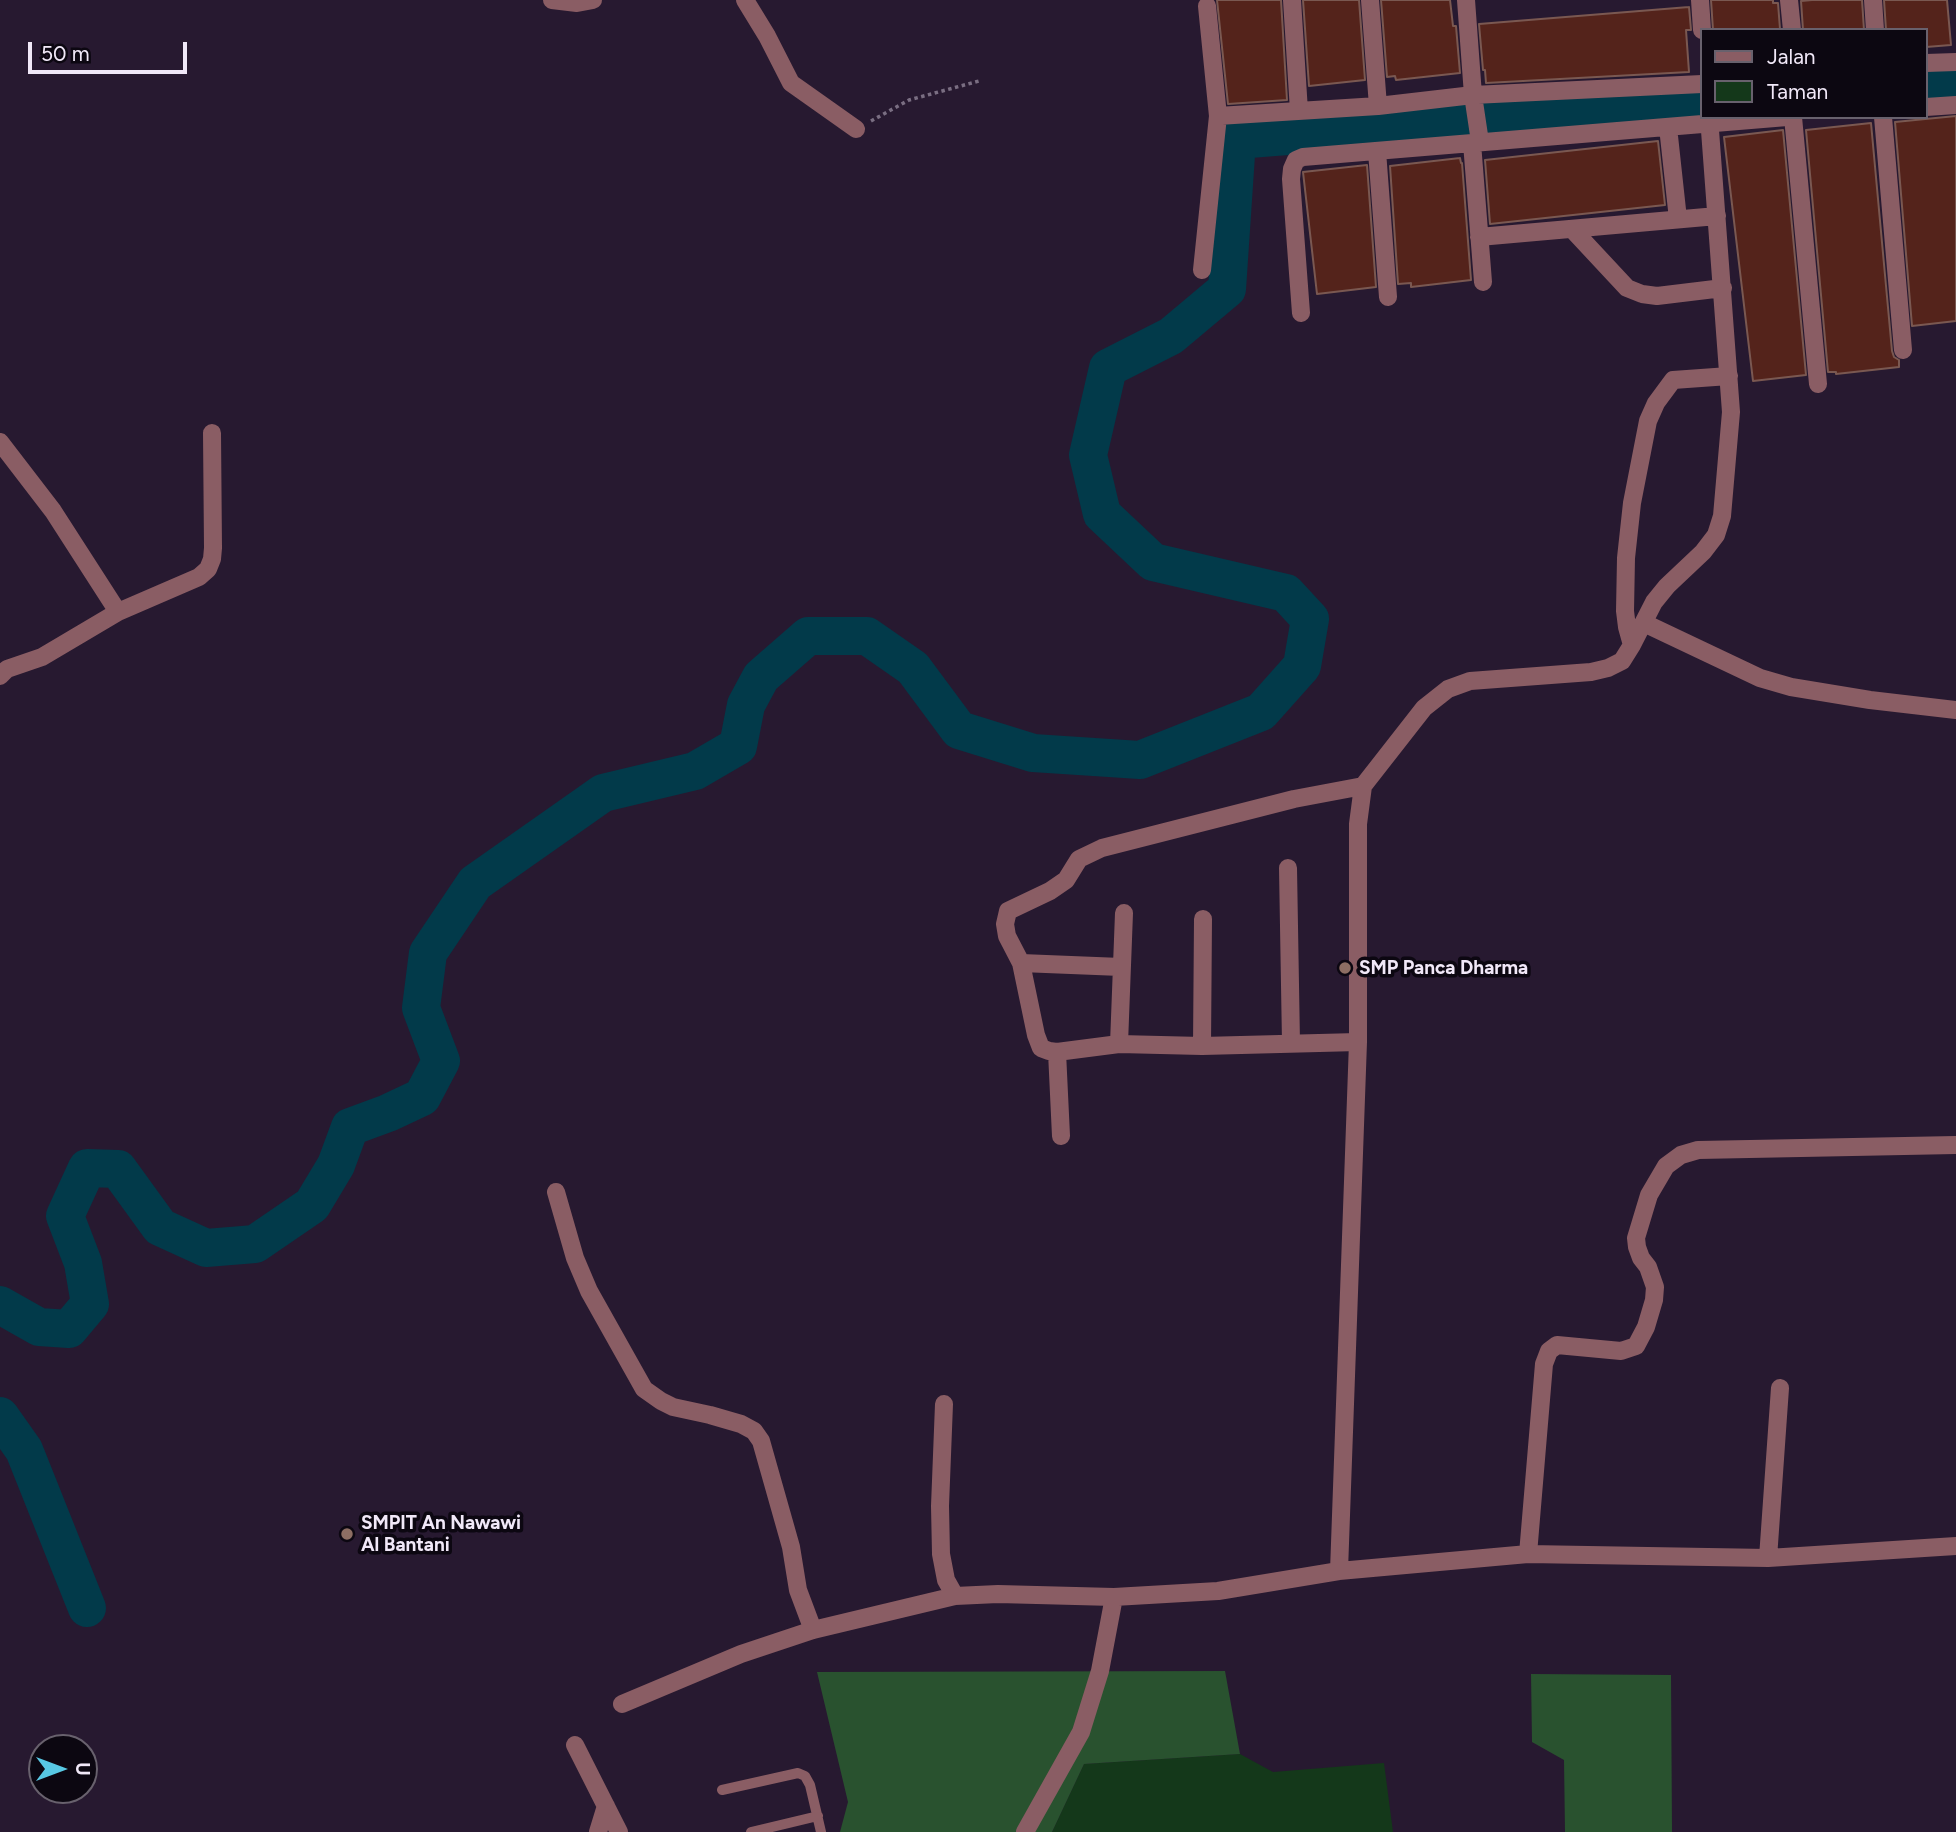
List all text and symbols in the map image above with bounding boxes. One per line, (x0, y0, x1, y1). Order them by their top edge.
scale bar (32, 28, 191, 72)
legend (1700, 28, 1928, 119)
text: 50 m (41, 41, 90, 66)
text: Jalan (1767, 44, 1816, 69)
text: Taman (1767, 79, 1828, 104)
place label: SMP Panca Dharma (1359, 957, 1528, 979)
marker: SMP Panca Dharma (1337, 960, 1353, 976)
place label: SMPIT An Nawawi Al Bantani (361, 1512, 521, 1556)
marker: SMPIT An Nawawi Al Bantani (339, 1526, 355, 1542)
north arrow (28, 1734, 98, 1804)
text: U (71, 1762, 94, 1776)

